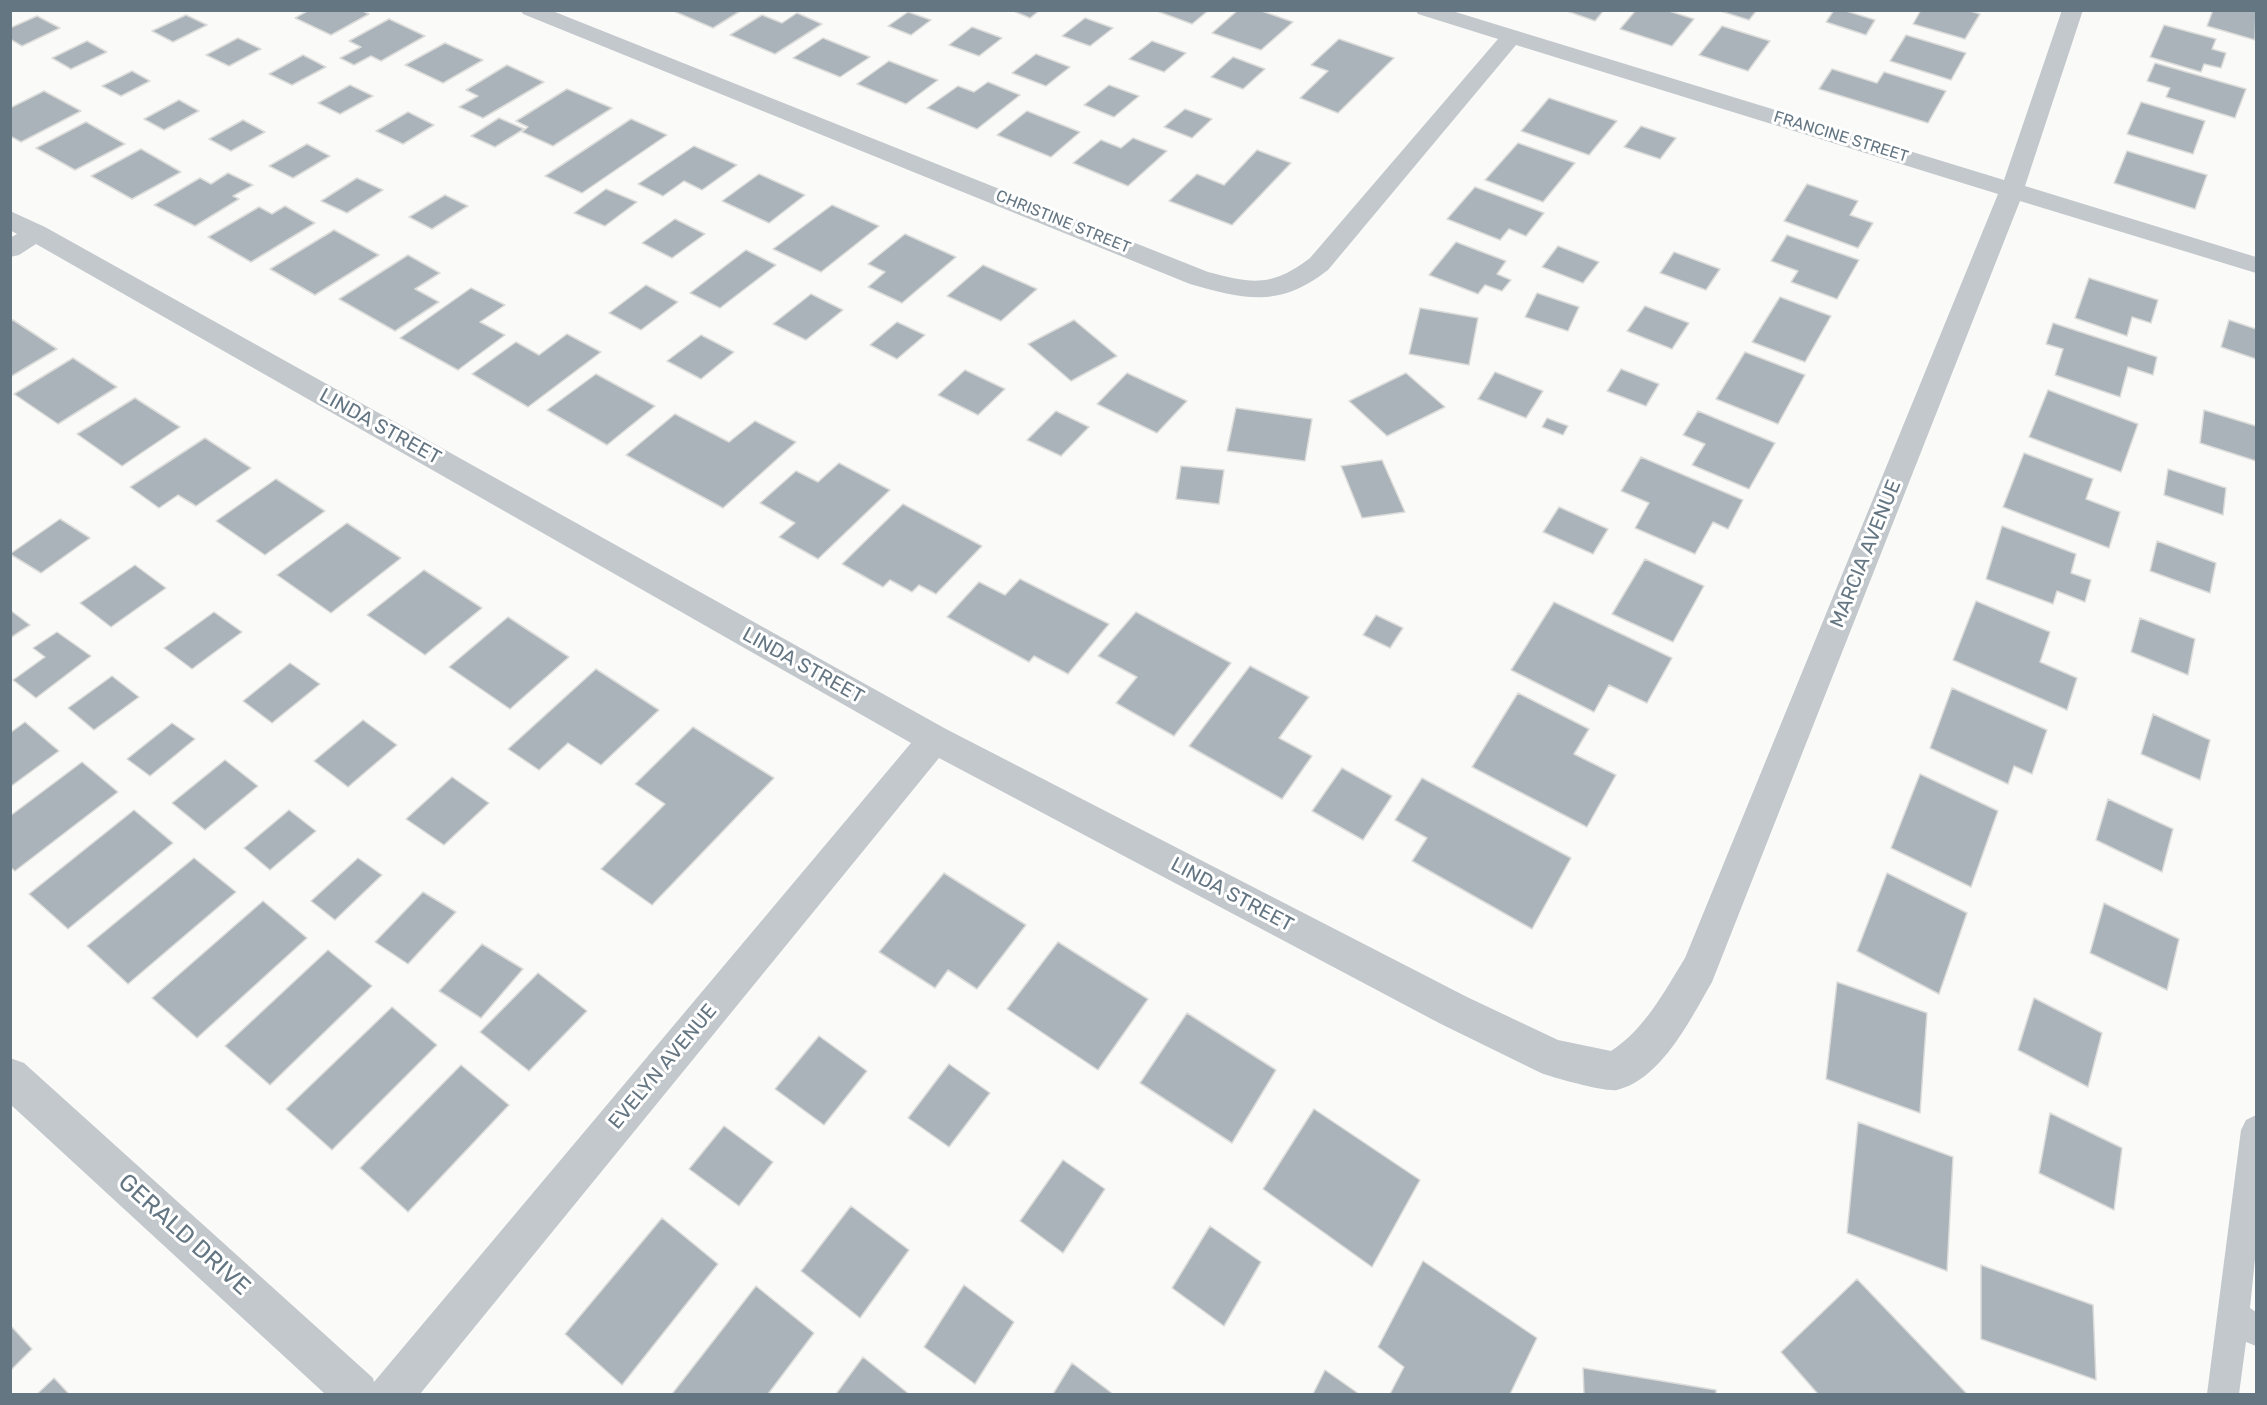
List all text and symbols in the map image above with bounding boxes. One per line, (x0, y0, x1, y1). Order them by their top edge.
street label: FRANCINE STREET (1771, 107, 1911, 167)
street label: CHRISTINE STREET (993, 186, 1133, 258)
street label: LINDA STREET (315, 384, 445, 470)
street label: MARCIA AVENUE (1825, 477, 1907, 631)
street label: LINDA STREET (738, 623, 868, 709)
street label: LINDA STREET (1167, 853, 1297, 937)
street label: EVELYN AVENUE (604, 1000, 722, 1134)
street label: GERALD DRIVE (112, 1168, 256, 1302)

